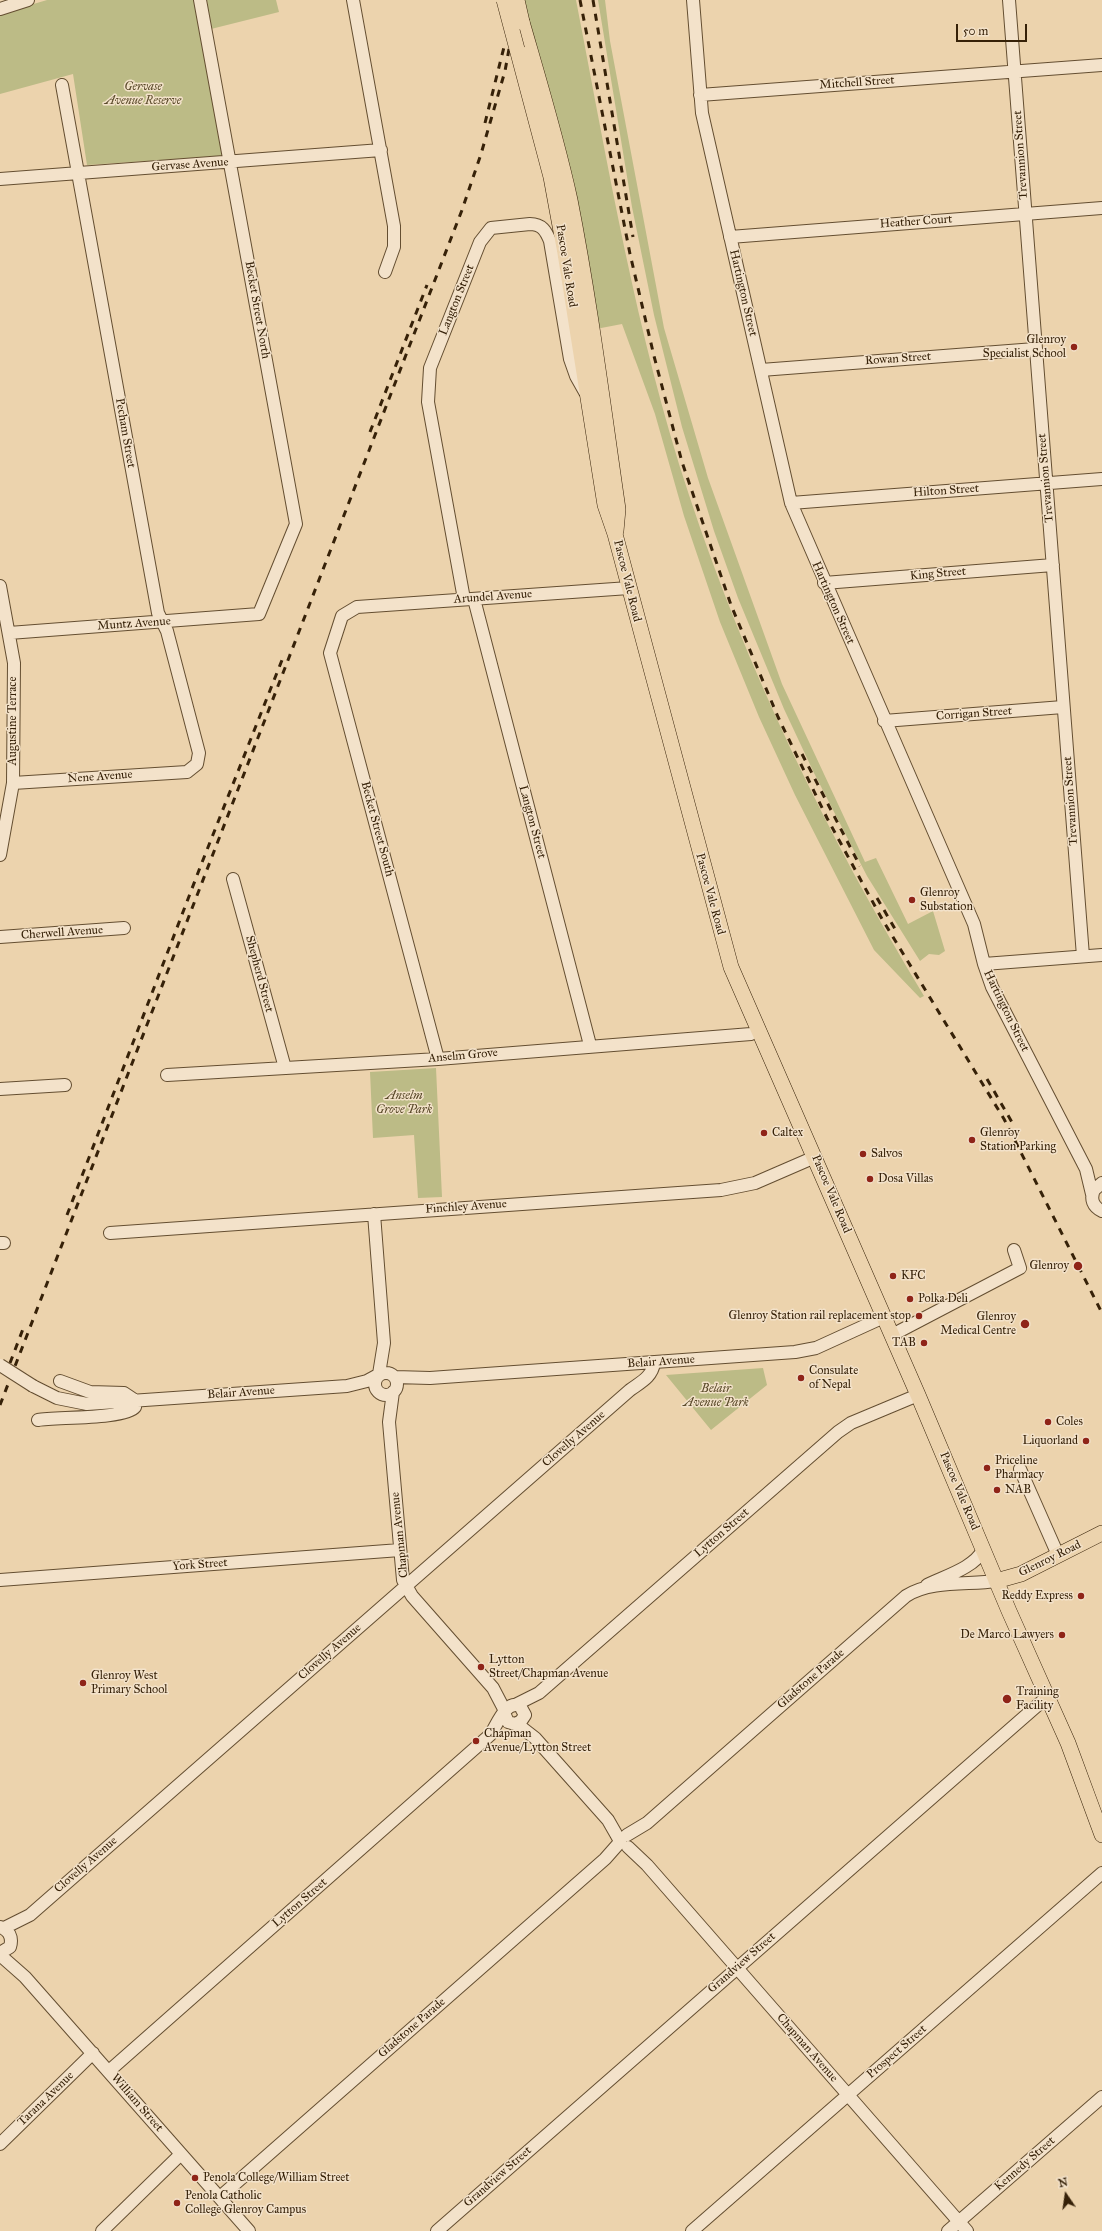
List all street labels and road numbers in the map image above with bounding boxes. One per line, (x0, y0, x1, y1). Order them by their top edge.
street label: Mitchell Street (819, 73, 895, 93)
street label: Trevannion Street (1011, 110, 1031, 200)
street label: Gervase Avenue (151, 155, 229, 175)
street label: Heather Court (879, 212, 953, 232)
street label: Pascoe Vale Road (552, 224, 580, 308)
street label: Hartington Street (726, 248, 760, 338)
street label: Becket Street North (241, 260, 273, 360)
street label: Langton Street (436, 262, 478, 338)
street label: Rowan Street (864, 350, 932, 368)
street label: Pecham Street (112, 397, 138, 469)
street label: Trevannion Street (1035, 433, 1057, 523)
street label: Hilton Street (912, 482, 980, 500)
street label: Pascoe Vale Road (610, 539, 644, 623)
street label: Hartington Street (808, 559, 858, 647)
street label: King Street (909, 564, 967, 584)
street label: Arundel Avenue (453, 587, 533, 607)
street label: Muntz Avenue (97, 614, 171, 634)
street label: Augustine Terrace (6, 677, 20, 765)
street label: Corrigan Street (936, 704, 1012, 724)
street label: Trevannion Street (1061, 756, 1081, 846)
street label: Nene Avenue (67, 768, 133, 786)
street label: Becket Street South (357, 780, 397, 878)
street label: Langton Street (515, 784, 549, 860)
street label: Pascoe Vale Road (692, 852, 728, 936)
street label: Cherwell Avenue (20, 923, 104, 943)
street label: Shepherd Street (242, 934, 276, 1014)
street label: Hartington Street (980, 968, 1032, 1054)
street label: Anselm Grove (428, 1046, 498, 1066)
street label: Pascoe Vale Road (808, 1153, 854, 1235)
street label: Finchley Avenue (425, 1197, 507, 1217)
street label: Belair Avenue (627, 1352, 695, 1372)
street label: Belair Avenue (207, 1383, 275, 1403)
street label: Clovelly Avenue (540, 1408, 608, 1470)
street label: Pascoe Vale Road (936, 1450, 982, 1532)
street label: Chapman Avenue (388, 1491, 412, 1579)
street label: Lytton Street (692, 1505, 752, 1561)
street label: Glenroy Road (1016, 1538, 1084, 1580)
street label: York Street (172, 1556, 228, 1574)
street label: Clovelly Avenue (296, 1621, 364, 1683)
street label: Gladstone Parade (774, 1646, 848, 1712)
street label: Clovelly Avenue (52, 1834, 120, 1896)
street label: Lytton Street (270, 1875, 330, 1931)
street label: Grandview Street (705, 1930, 779, 1996)
street label: Gladstone Parade (375, 1995, 449, 2061)
street label: Chapman Avenue (773, 2011, 841, 2085)
street label: Prospect Street (864, 2022, 930, 2082)
street label: Tarana Avenue (15, 2069, 77, 2129)
street label: William Street (108, 2071, 166, 2135)
street label: Kennedy Street (992, 2134, 1058, 2194)
street label: Grandview Street (461, 2144, 535, 2210)

